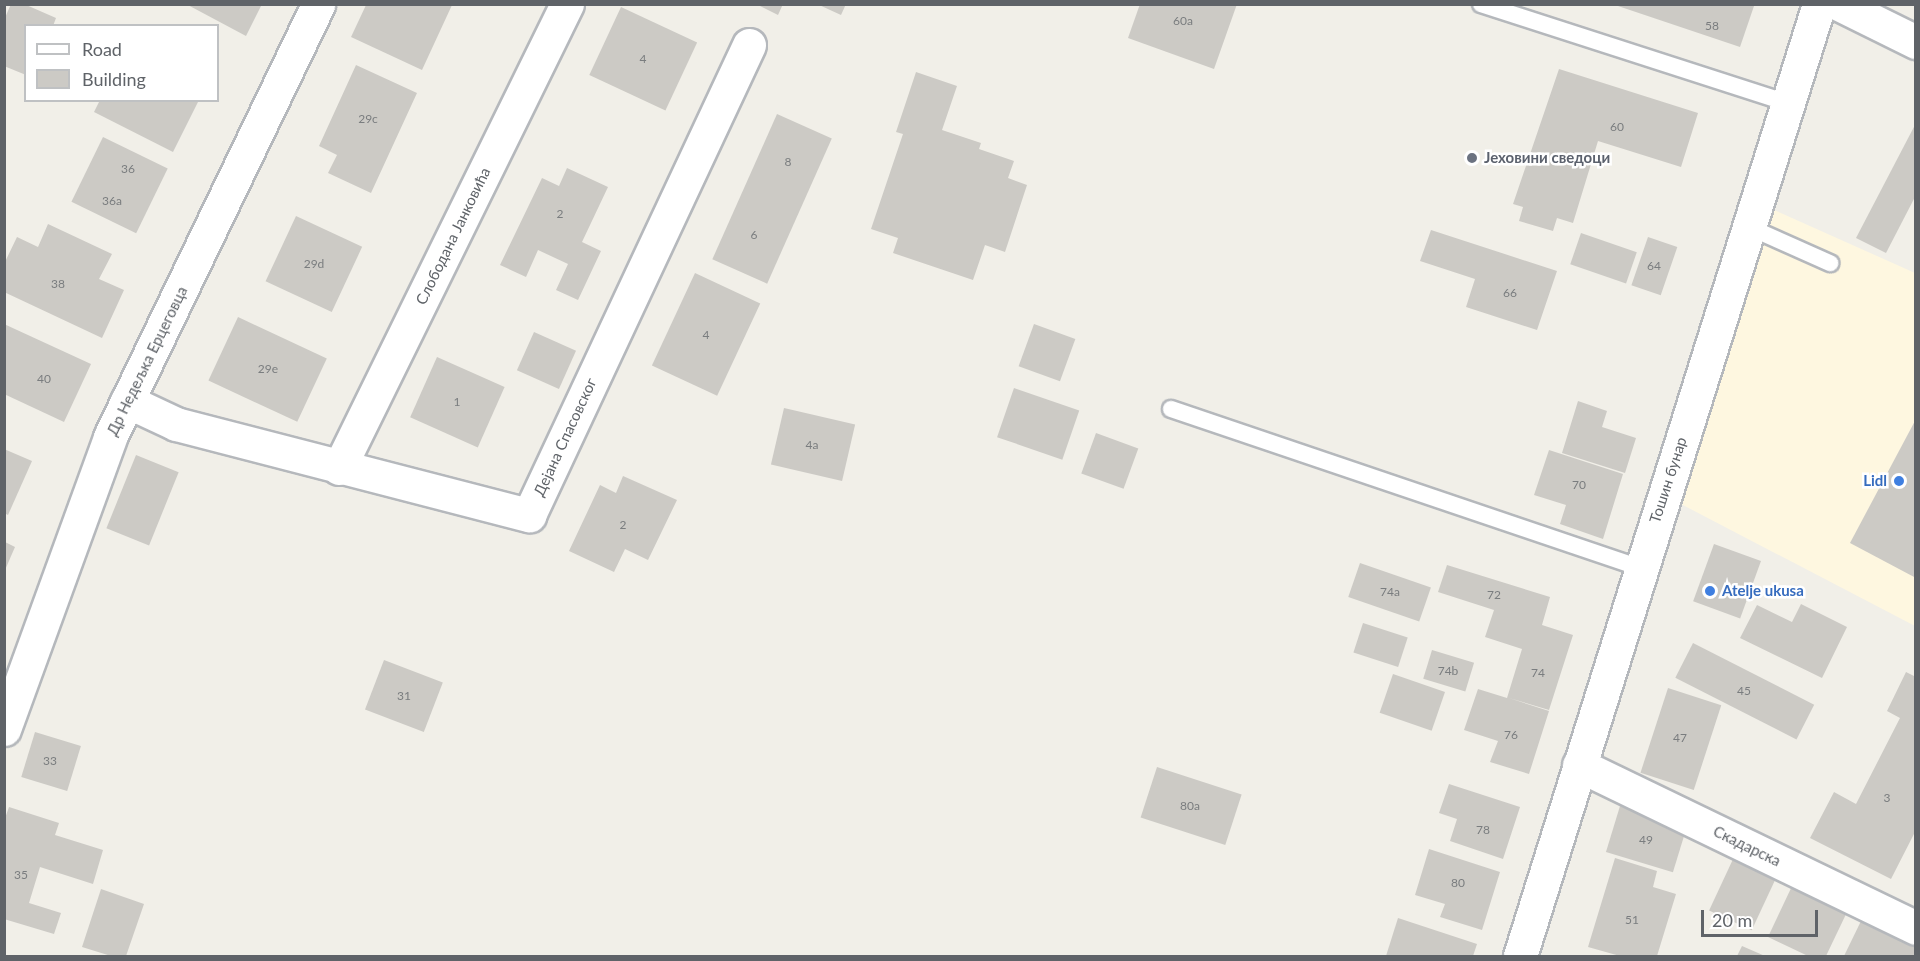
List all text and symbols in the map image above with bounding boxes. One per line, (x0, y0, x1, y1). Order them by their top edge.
house number: 60a (1173, 14, 1193, 28)
house number: 58 (1705, 19, 1719, 33)
legend (24, 24, 219, 102)
text: Road (82, 38, 122, 60)
house number: 4 (640, 52, 646, 66)
text: Building (82, 68, 146, 90)
house number: 29c (358, 112, 378, 126)
house number: 60 (1610, 120, 1624, 134)
place label: Јеховини сведоци (1484, 149, 1610, 167)
marker: Јеховини сведоци (1465, 151, 1479, 165)
house number: 8 (785, 155, 791, 169)
house number: 36 (121, 162, 135, 176)
street label: Слободана Јанковића (412, 164, 494, 308)
house number: 36a (102, 194, 122, 208)
house number: 2 (557, 207, 563, 221)
house number: 6 (751, 228, 757, 242)
house number: 29d (304, 257, 324, 271)
house number: 64 (1647, 259, 1661, 273)
house number: 38 (51, 277, 65, 291)
street label: Др Недељка Ерцеговца (103, 284, 191, 438)
house number: 66 (1503, 286, 1517, 300)
house number: 4 (703, 328, 709, 342)
house number: 29e (258, 362, 278, 376)
house number: 40 (37, 372, 51, 386)
street label: Дејана Спасовског (530, 375, 600, 499)
house number: 1 (454, 395, 460, 409)
street label: Тошин бунар (1646, 435, 1690, 525)
house number: 4a (806, 438, 818, 452)
place label: Lidl (1863, 472, 1887, 490)
marker: Lidl (1892, 474, 1906, 488)
house number: 70 (1572, 478, 1586, 492)
house number: 2 (620, 518, 626, 532)
place label: Atelje ukusa (1722, 582, 1804, 600)
marker: Atelje ukusa (1703, 584, 1717, 598)
house number: 74a (1380, 585, 1400, 599)
house number: 72 (1487, 588, 1501, 602)
house number: 74b (1438, 664, 1458, 678)
house number: 74 (1531, 666, 1545, 680)
house number: 45 (1737, 684, 1751, 698)
house number: 31 (397, 689, 411, 703)
house number: 76 (1504, 728, 1518, 742)
house number: 47 (1673, 731, 1687, 745)
house number: 33 (43, 754, 57, 768)
house number: 3 (1884, 791, 1890, 805)
house number: 80a (1180, 799, 1200, 813)
street label: Скадарска (1710, 822, 1784, 870)
house number: 78 (1476, 823, 1490, 837)
house number: 49 (1639, 833, 1653, 847)
house number: 35 (14, 868, 28, 882)
house number: 80 (1451, 876, 1465, 890)
scale bar (1704, 898, 1821, 936)
text: 20 m (1712, 909, 1752, 931)
house number: 51 (1625, 913, 1639, 927)

